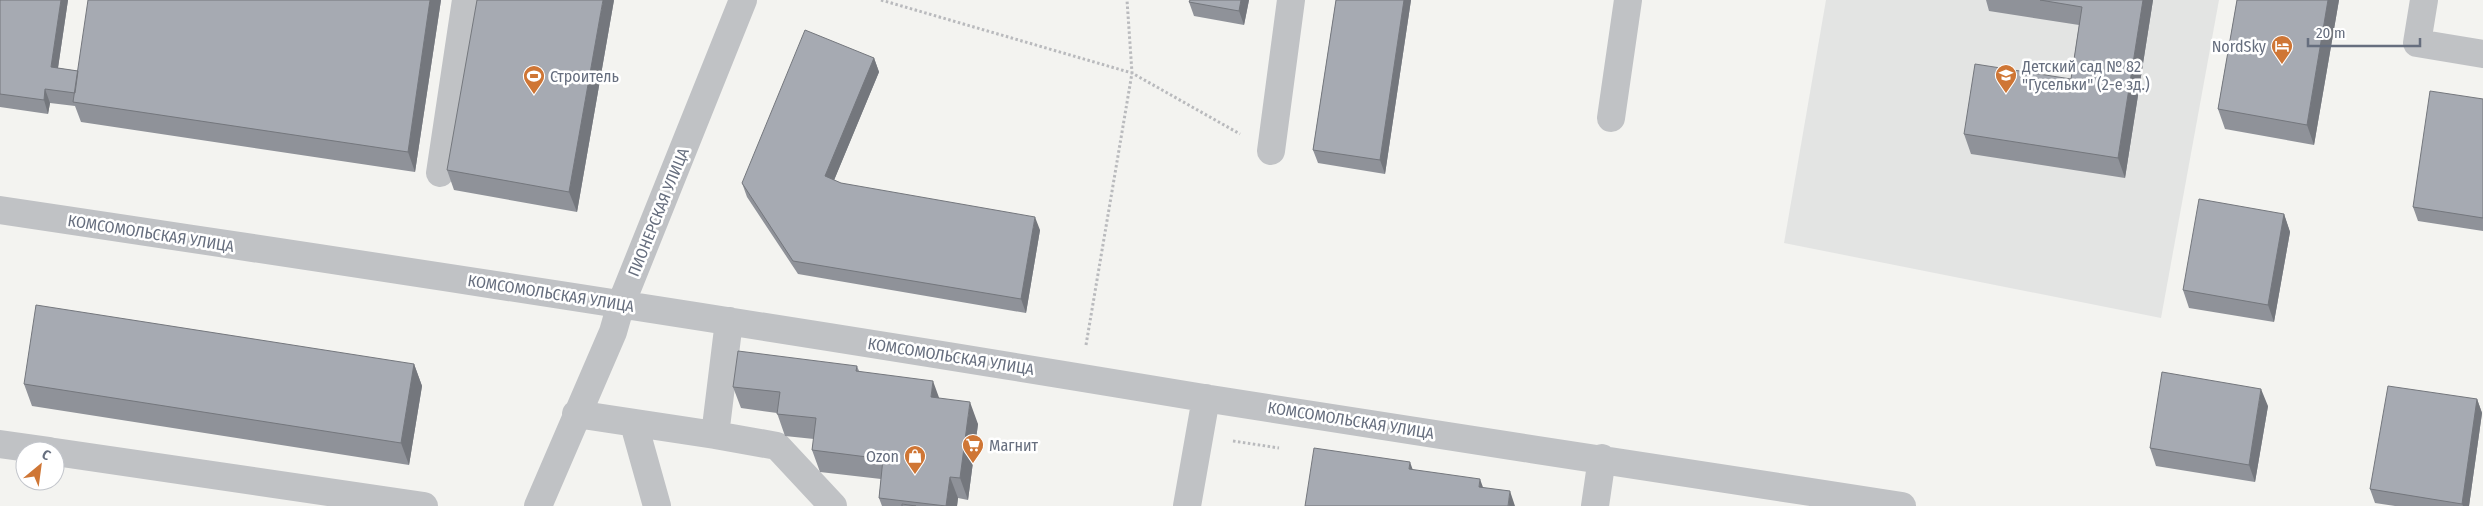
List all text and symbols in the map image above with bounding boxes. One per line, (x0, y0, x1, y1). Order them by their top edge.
scale bar (2308, 15, 2420, 47)
text: 20 m (2316, 24, 2346, 42)
hotel icon: NordSky (2270, 34, 2294, 65)
place label: NordSky (2212, 37, 2267, 56)
place label: Детский сад № 82 "Гусельки" (2-е зд.) (2021, 57, 2150, 94)
school or university icon: Детский сад № 82 "Гусельки" (2-е зд.) (1994, 63, 2018, 94)
sports icon: Строитель (522, 64, 546, 95)
place label: Строитель (550, 67, 619, 86)
street label: ПИОНЕРСКАЯ УЛИЦА (624, 144, 693, 279)
street label: КОМСОМОЛЬСКАЯ УЛИЦА (66, 211, 236, 256)
street label: КОМСОМОЛЬСКАЯ УЛИЦА (466, 271, 636, 316)
street label: КОМСОМОЛЬСКАЯ УЛИЦА (866, 334, 1036, 379)
street label: КОМСОМОЛЬСКАЯ УЛИЦА (1266, 398, 1436, 443)
supermarket icon: Магнит (961, 433, 985, 464)
place label: Магнит (989, 436, 1039, 455)
north arrow (15, 441, 65, 491)
shop icon: Ozon (903, 444, 927, 475)
text: С (39, 446, 54, 465)
place label: Ozon (866, 447, 899, 466)

